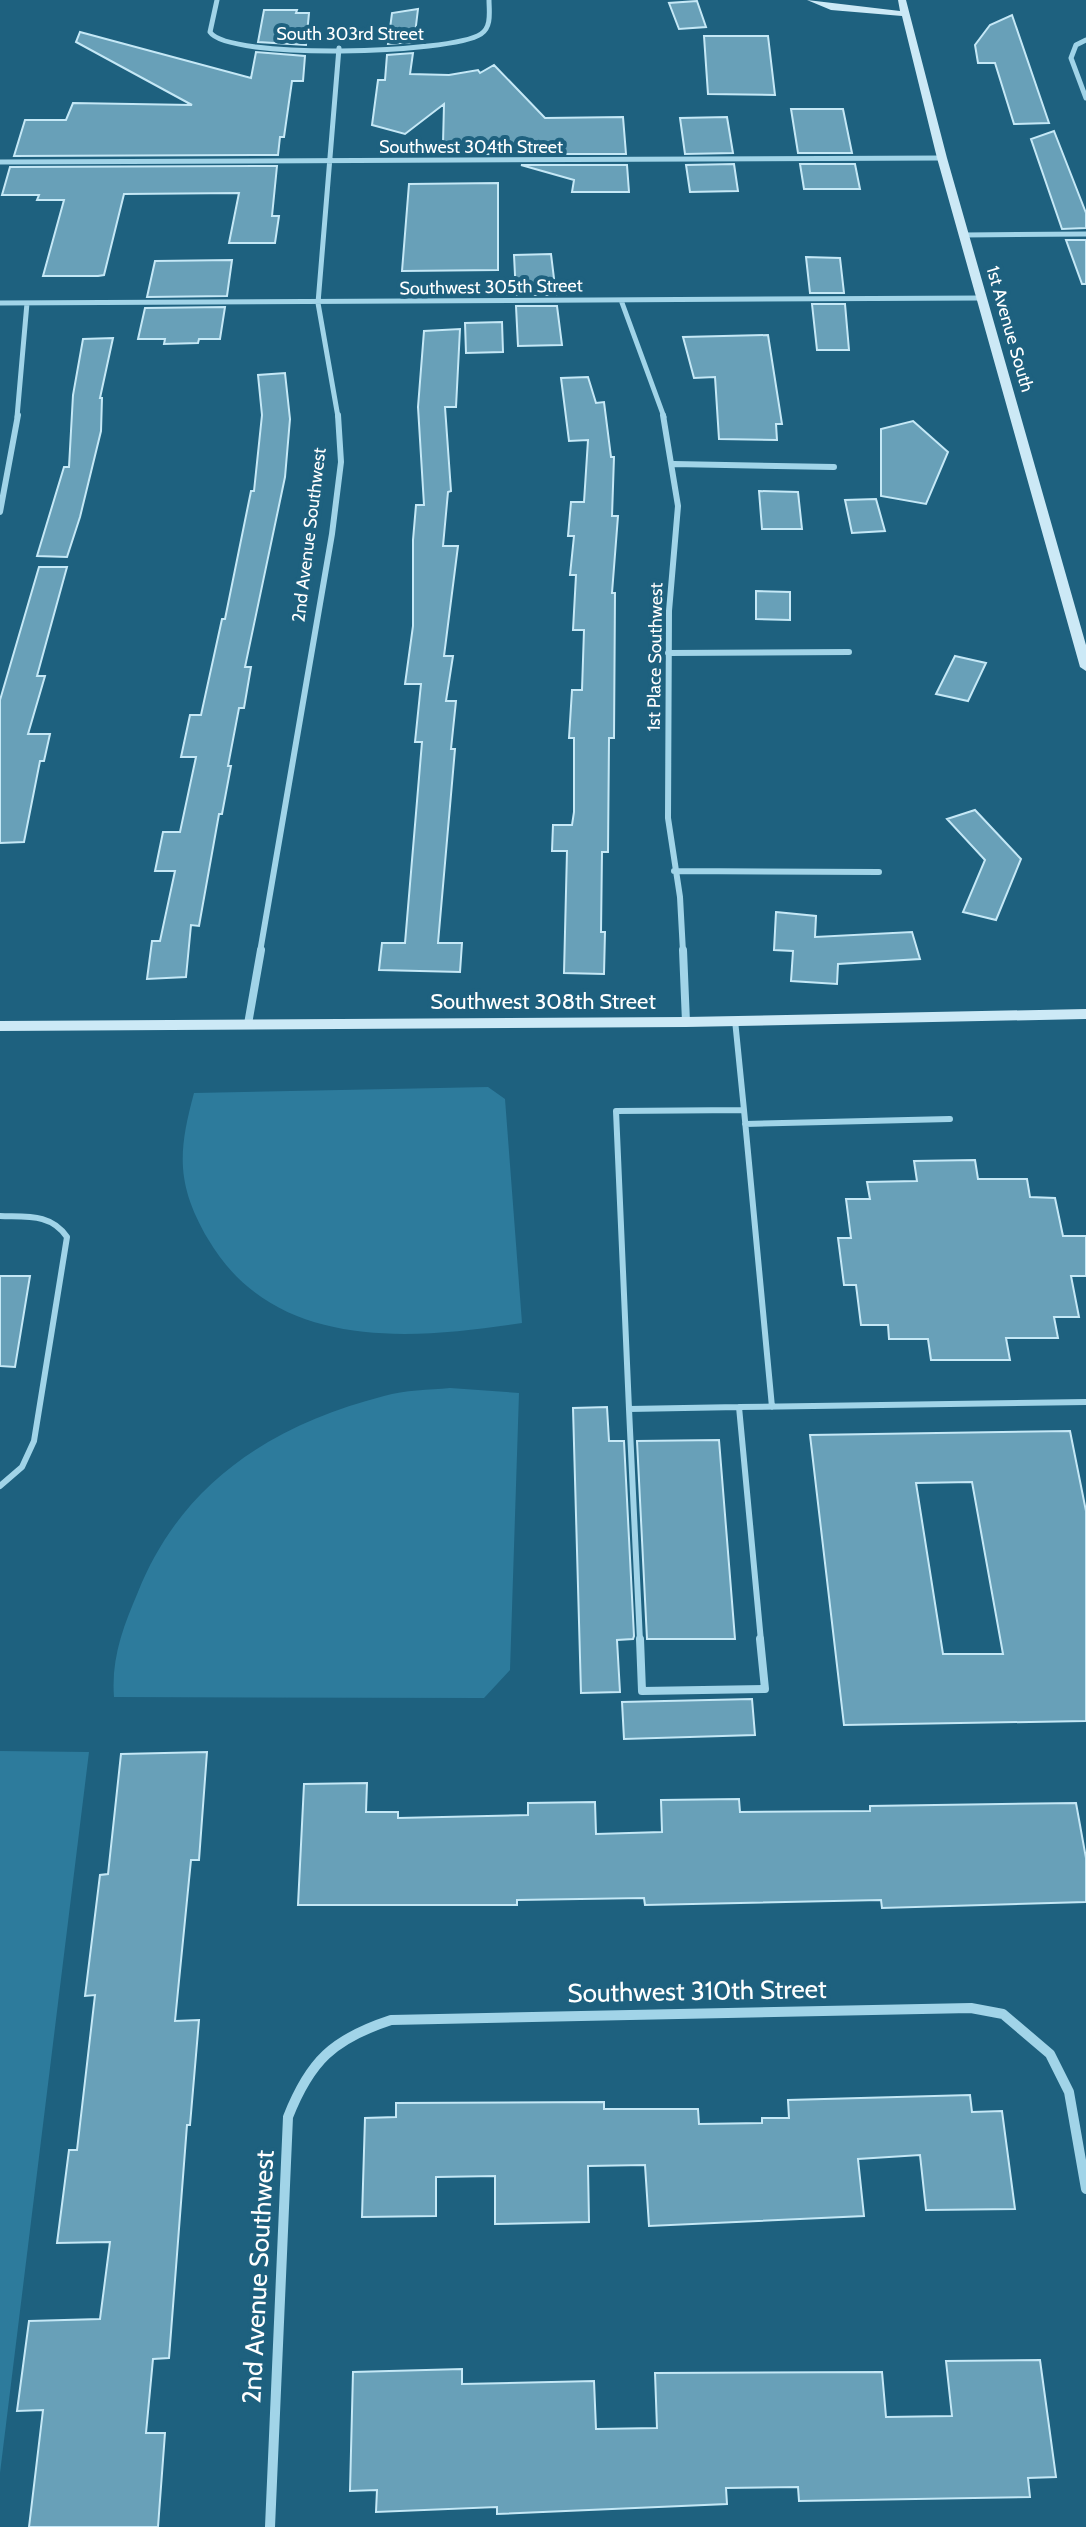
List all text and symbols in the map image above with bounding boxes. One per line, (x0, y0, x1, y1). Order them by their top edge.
street label: South 303rd Street (276, 23, 424, 45)
street label: Southwest 304th Street (379, 136, 563, 158)
street label: 1st Avenue South (981, 263, 1039, 395)
street label: Southwest 305th Street (399, 274, 583, 300)
street label: 2nd Avenue Southwest (287, 446, 331, 624)
street label: 1st Place Southwest (643, 582, 667, 732)
street label: Southwest 308th Street (430, 988, 656, 1015)
street label: Southwest 310th Street (567, 1973, 827, 2009)
street label: 2nd Avenue Southwest (235, 2149, 281, 2405)

